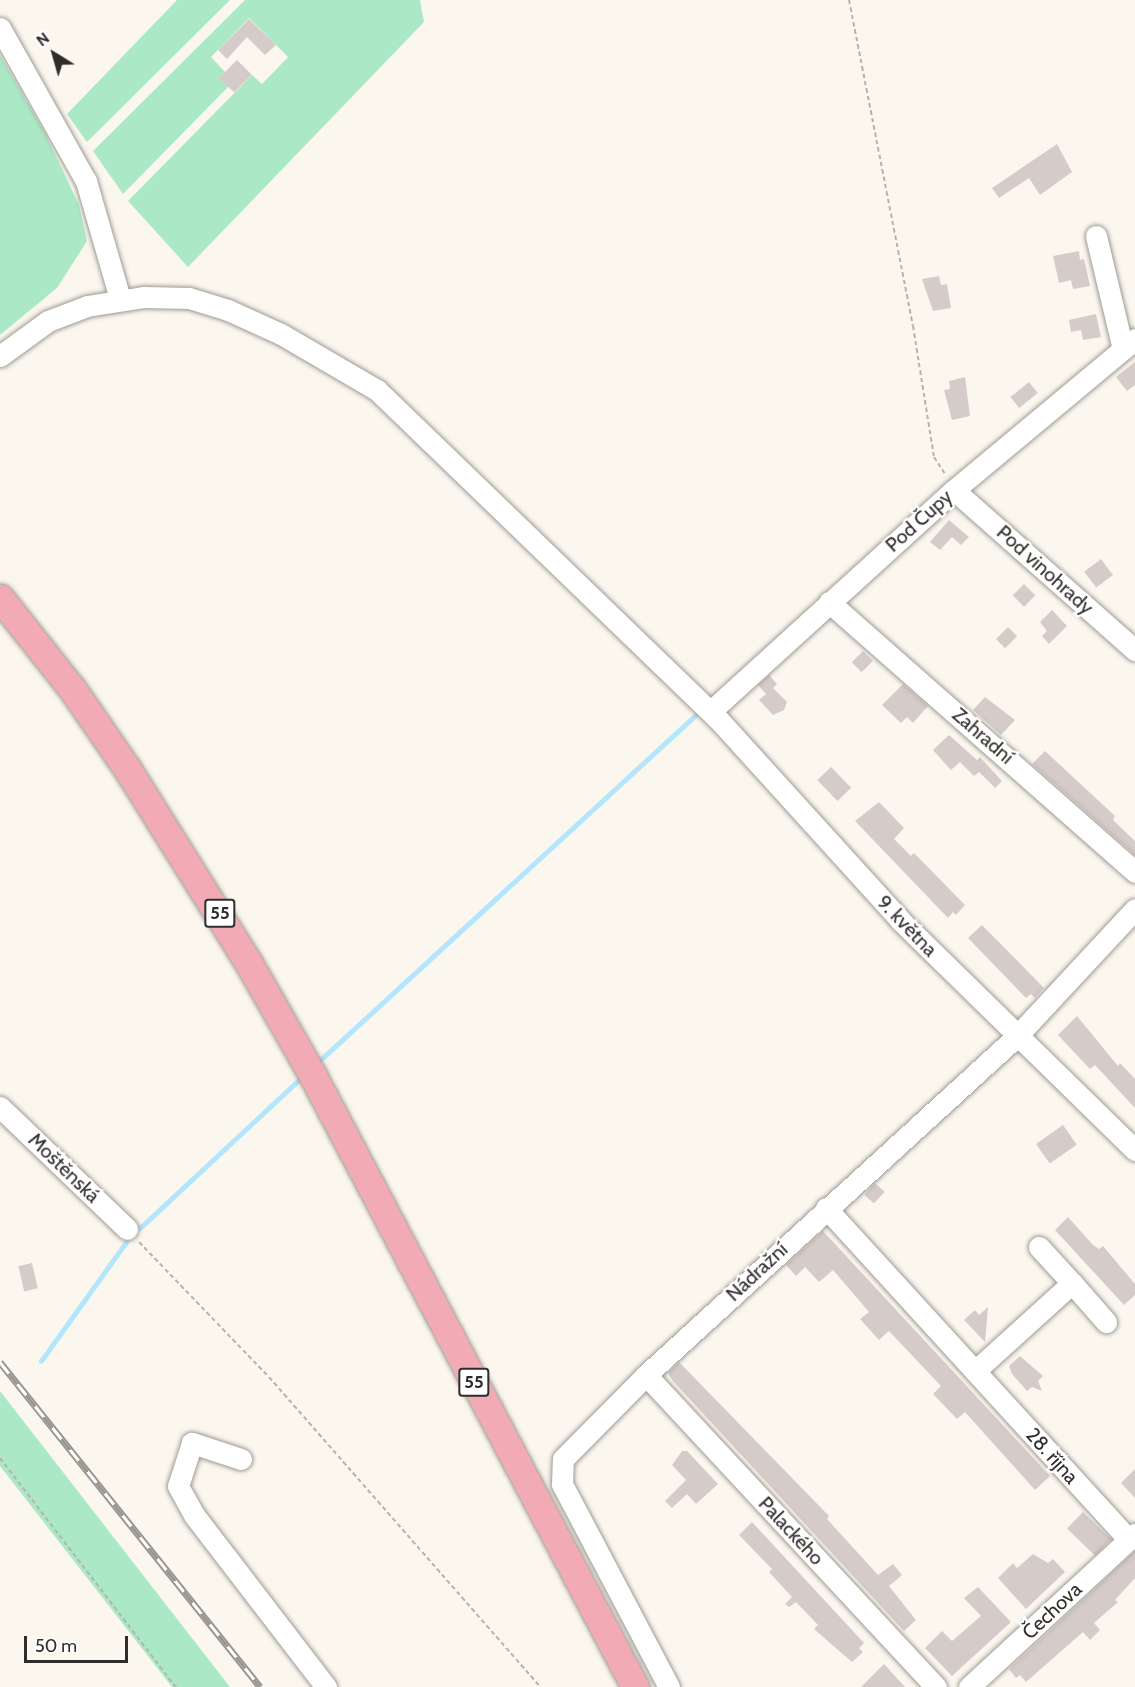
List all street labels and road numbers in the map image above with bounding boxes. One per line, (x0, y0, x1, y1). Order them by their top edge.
street label: Pod Čupy (881, 485, 957, 557)
street label: Pod vinohrady (992, 520, 1098, 620)
street label: Zahradní (947, 703, 1019, 769)
street label: 9. května (872, 890, 942, 962)
road number: 55 (204, 898, 236, 928)
street label: Moštěnská (23, 1128, 105, 1208)
street label: Nádražní (721, 1238, 793, 1306)
road number: 55 (458, 1367, 490, 1397)
street label: 28. října (1021, 1423, 1083, 1489)
street label: Palackého (753, 1492, 829, 1570)
street label: Čechova (1017, 1577, 1087, 1645)

